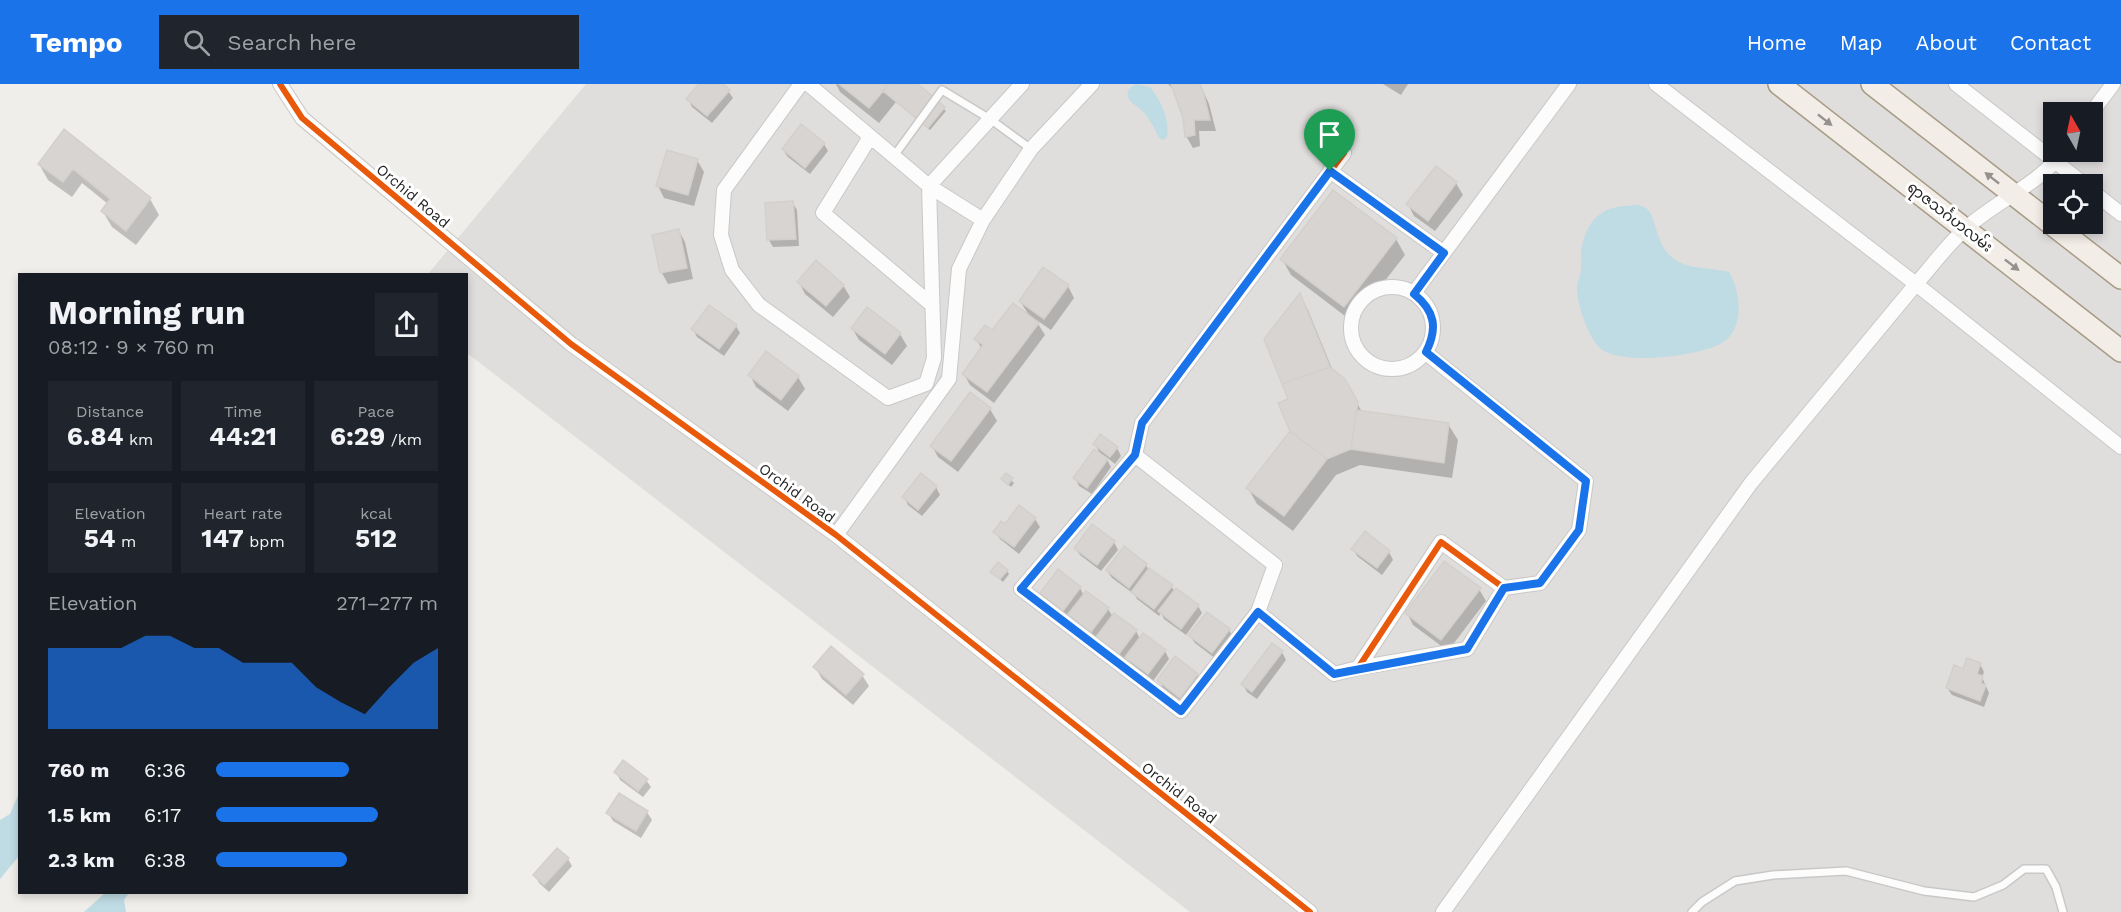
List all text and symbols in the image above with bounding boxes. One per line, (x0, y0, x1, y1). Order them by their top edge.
search box (159, 15, 579, 69)
text: Tempo (30, 26, 123, 59)
icon: search (180, 26, 213, 59)
text: Search here (228, 30, 357, 55)
text: Home (1747, 30, 1807, 55)
text: Map (1840, 30, 1883, 55)
text: About (1916, 30, 1977, 55)
text: Contact (2010, 30, 2091, 55)
north arrow (2043, 102, 2103, 162)
map controls (2043, 102, 2103, 234)
pin (1304, 109, 1355, 171)
one-way arrow (1817, 113, 1833, 126)
icon: arrive (1313, 118, 1346, 151)
street label: Orchid Road (373, 160, 453, 232)
one-way arrow (1984, 171, 2000, 184)
button: locate (2043, 174, 2103, 234)
street label: ရာဇသင်္ဂဟလမ်း (1902, 177, 1997, 258)
one-way arrow (2004, 259, 2020, 272)
text: Morning run (48, 293, 245, 332)
button: share (375, 293, 438, 356)
text: 08:12 · 9 × 760 m (48, 335, 215, 359)
text: Distance (76, 402, 144, 421)
text: Time (224, 402, 262, 421)
text: Pace (357, 402, 395, 421)
text: 6.84 (67, 421, 123, 451)
text: 44:21 (209, 421, 277, 451)
text: 6:29 (330, 421, 385, 451)
text: km (123, 430, 153, 449)
text: /km (385, 430, 422, 449)
street label: Orchid Road (755, 459, 839, 527)
text: Elevation (74, 504, 146, 523)
text: Heart rate (203, 504, 283, 523)
text: kcal (360, 504, 392, 523)
text: 54 (84, 523, 116, 553)
text: 147 (201, 523, 244, 553)
text: 512 (355, 523, 397, 553)
text: m (116, 532, 136, 551)
text: bpm (244, 532, 285, 551)
text: Elevation (48, 591, 137, 615)
text: 271–277 m (336, 591, 438, 615)
text: 760 m (48, 758, 109, 782)
text: 6:36 (144, 758, 186, 782)
street label: Orchid Road (1138, 758, 1220, 828)
text: 1.5 km (48, 803, 111, 827)
text: 6:17 (144, 803, 181, 827)
text: 2.3 km (48, 848, 115, 872)
text: 6:38 (144, 848, 186, 872)

